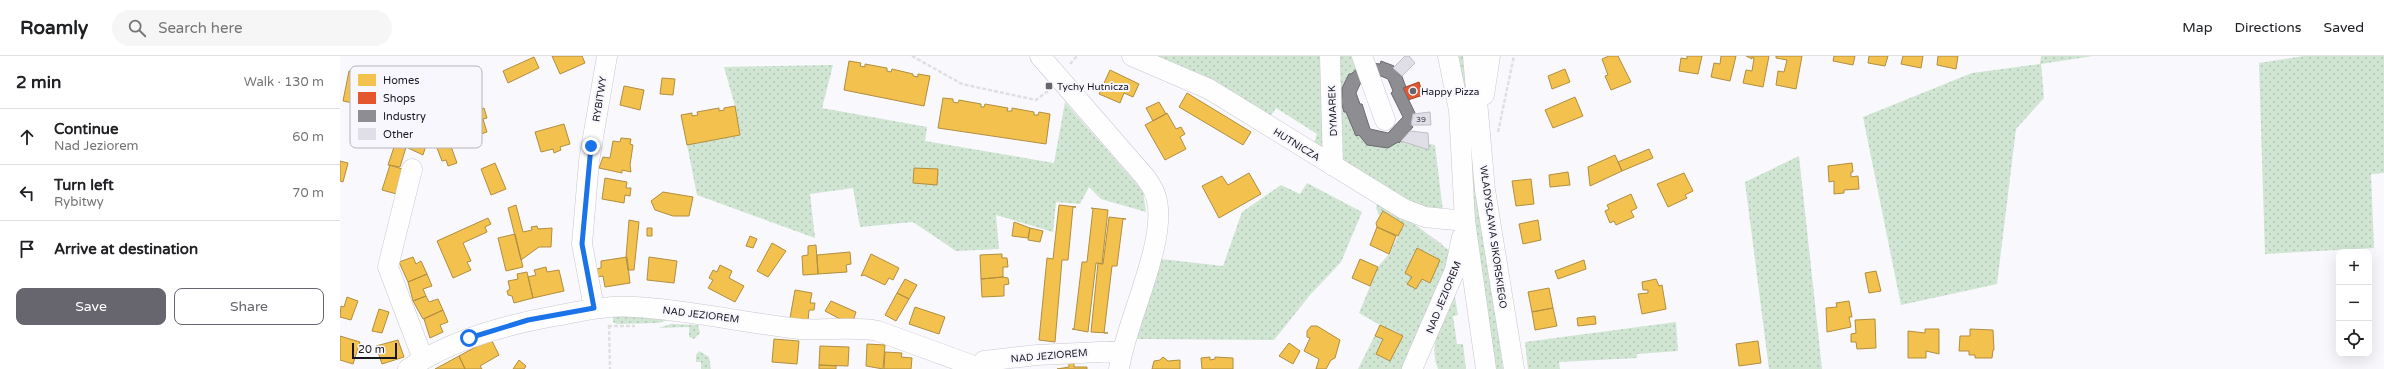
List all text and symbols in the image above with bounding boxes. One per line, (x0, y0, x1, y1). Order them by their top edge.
search box (112, 10, 392, 46)
text: Roamly (20, 17, 88, 39)
icon: search (126, 17, 148, 39)
text: Search here (158, 19, 243, 37)
text: Map (2182, 19, 2213, 36)
text: Directions (2235, 19, 2302, 36)
text: Saved (2324, 19, 2364, 36)
legend (350, 66, 482, 148)
text: 2 min (16, 72, 61, 93)
text: Walk · 130 m (244, 74, 324, 90)
text: Homes (383, 74, 419, 87)
street label: RYBITWY (590, 75, 610, 123)
marker: Tychy Hutnicza (1044, 81, 1054, 91)
place label: Tychy Hutnicza (1057, 81, 1129, 93)
street label: DYMAREK (1326, 85, 1340, 137)
marker: Happy Pizza (1408, 86, 1418, 96)
place label: Happy Pizza (1421, 86, 1479, 98)
text: Shops (383, 92, 415, 105)
text: Industry (383, 110, 426, 123)
house number: 39 (1416, 115, 1426, 124)
text: Continue (54, 120, 118, 138)
icon: ahead (16, 126, 38, 148)
street label: HUTNICZA (1271, 126, 1322, 164)
text: Other (383, 128, 414, 141)
text: 60 m (292, 129, 324, 145)
route end (582, 137, 600, 155)
text: Nad Jeziorem (54, 138, 138, 154)
street label: WŁADYSŁAWA SIKORSKIEGO (1477, 165, 1509, 309)
text: Turn left (54, 176, 114, 194)
icon: left (16, 182, 38, 204)
text: 70 m (292, 185, 324, 201)
text: Rybitwy (54, 194, 104, 210)
icon: arrive (16, 238, 38, 260)
text: Arrive at destination (54, 240, 198, 258)
map controls (2336, 249, 2372, 357)
button: + (2336, 249, 2372, 285)
street label: NAD JEZIOREM (1424, 259, 1464, 335)
button: − (2336, 285, 2372, 321)
button: Save (16, 288, 166, 325)
button: Share (174, 288, 324, 325)
street label: NAD JEZIOREM (662, 304, 740, 326)
button: locate (2336, 321, 2372, 357)
route start (460, 329, 478, 347)
scale bar (352, 341, 397, 360)
text: 20 m (358, 343, 385, 356)
street label: NAD JEZIOREM (1010, 347, 1088, 365)

